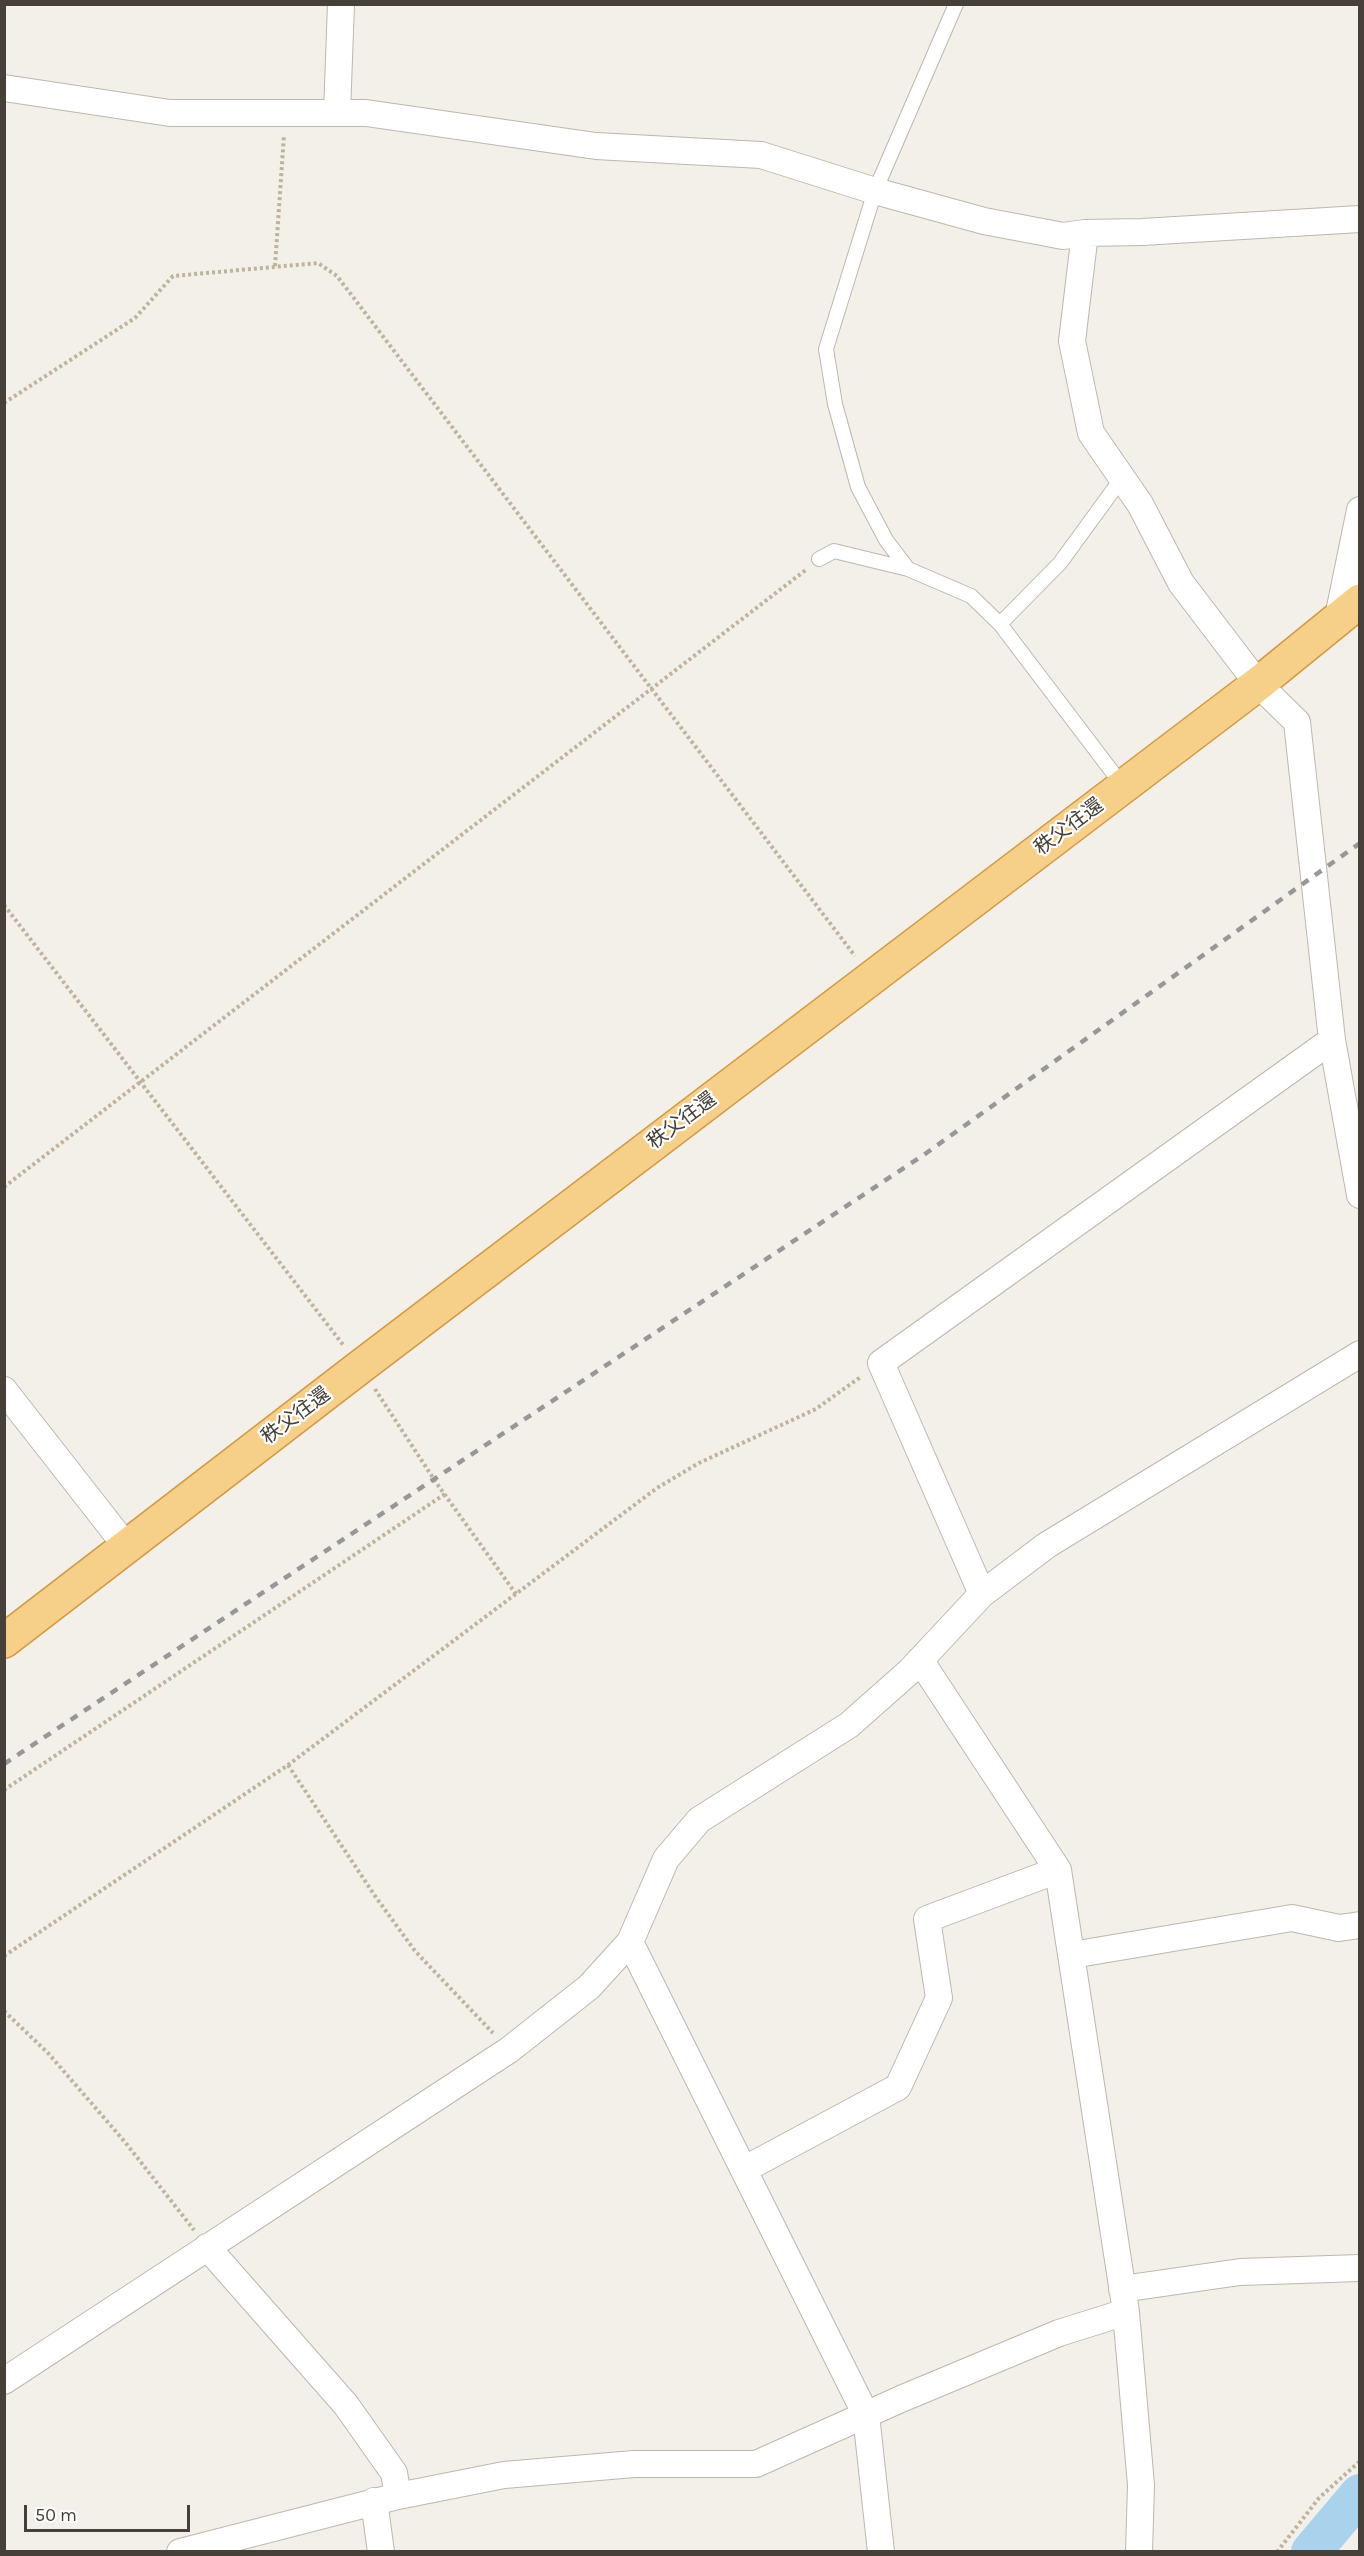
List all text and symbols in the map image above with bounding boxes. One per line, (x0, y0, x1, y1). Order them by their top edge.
street label: 秩父往還 (1030, 793, 1108, 861)
street label: 秩父往還 (643, 1087, 721, 1155)
street label: 秩父往還 (257, 1382, 335, 1450)
scale bar (27, 2493, 194, 2531)
text: 50 m (35, 2504, 77, 2526)

